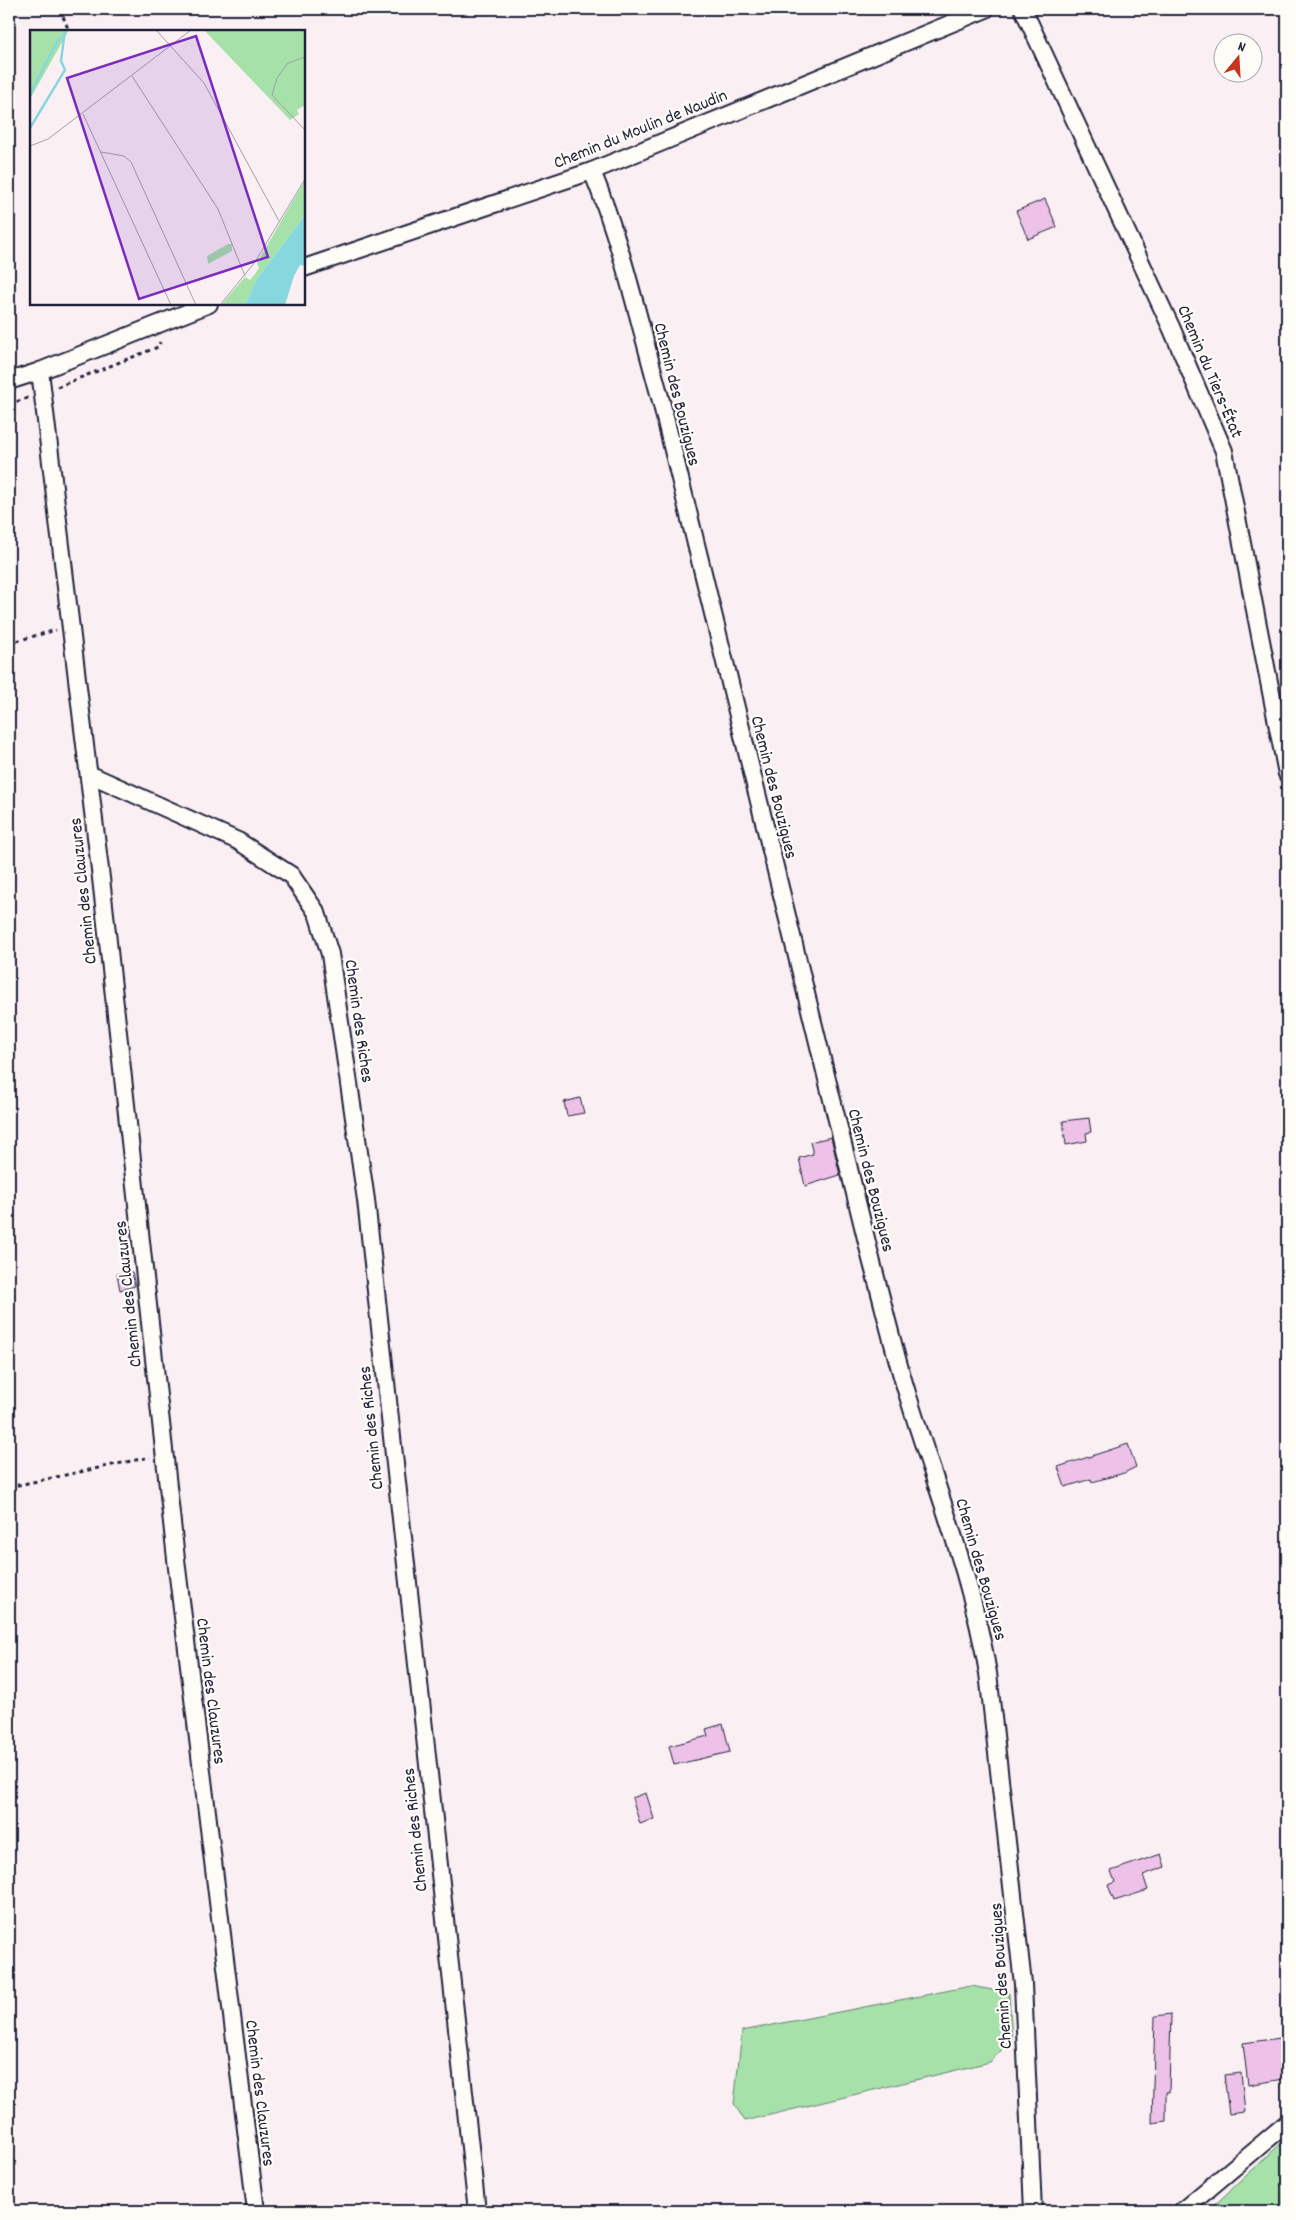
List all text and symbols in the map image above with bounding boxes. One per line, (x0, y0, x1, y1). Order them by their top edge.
inset map (30, 30, 305, 305)
north arrow (1214, 32, 1264, 82)
text: N (1235, 37, 1248, 58)
street label: Chemin du Moulin de Naudin (550, 84, 732, 177)
street label: Chemin du Tiers-État (1169, 302, 1248, 443)
street label: Chemin des Bouzigues (646, 320, 705, 469)
street label: Chemin des Bouzigues (743, 713, 802, 862)
street label: Chemin des Clauzures (64, 816, 105, 965)
street label: Chemin des Riches (336, 958, 379, 1085)
street label: Chemin des Bouzigues (840, 1106, 899, 1255)
street label: Chemin des Clauzures (109, 1219, 150, 1368)
street label: Chemin des Riches (354, 1365, 391, 1491)
street label: Chemin des Bouzigues (947, 1496, 1012, 1644)
street label: Chemin des Clauzures (188, 1617, 231, 1766)
street label: Chemin des Riches (398, 1767, 435, 1893)
street label: Chemin des Bouzigues (985, 1902, 1020, 2050)
street label: Chemin des Clauzures (237, 2019, 280, 2168)

